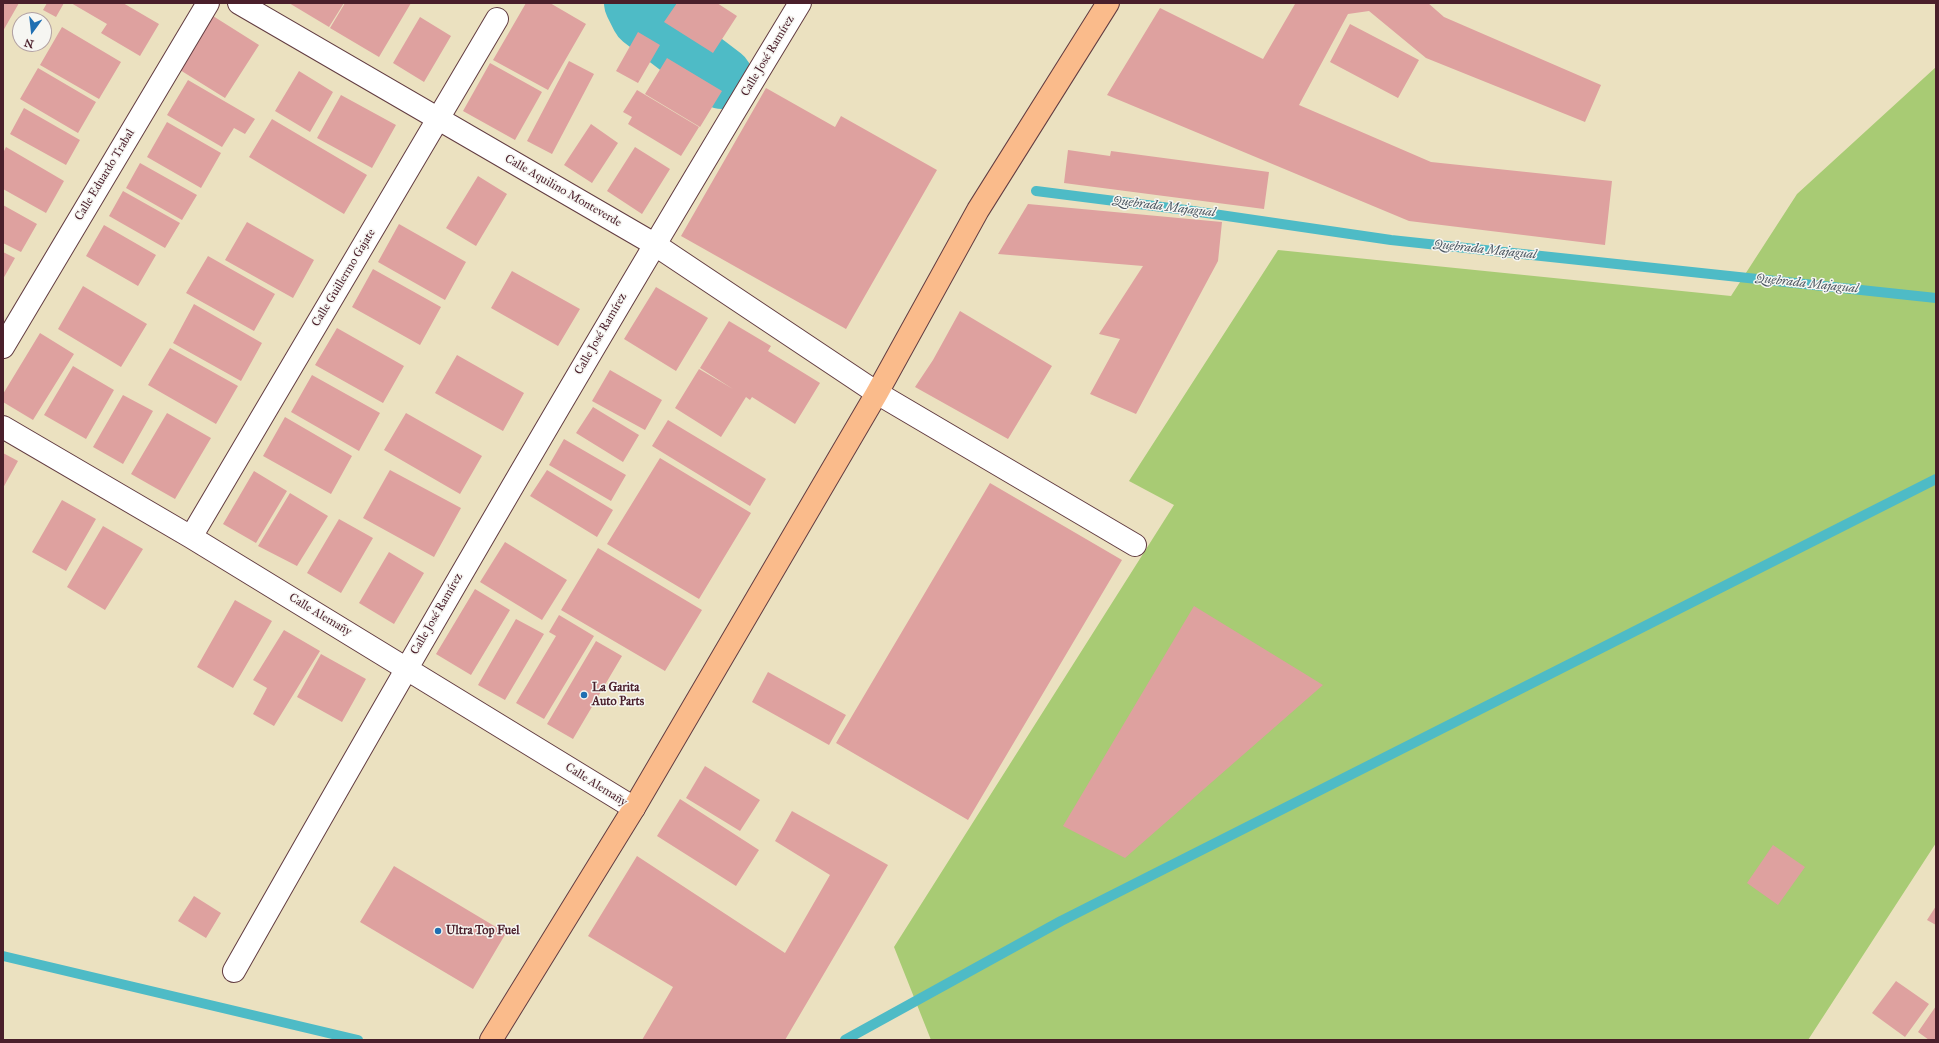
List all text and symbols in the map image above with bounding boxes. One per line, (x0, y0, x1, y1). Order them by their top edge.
north arrow (12, 12, 52, 52)
street label: Calle José Ramírez (738, 13, 798, 99)
text: N (23, 36, 35, 51)
street label: Calle Eduardo Trabal (72, 127, 138, 223)
street label: Calle Aquilino Monteverde (502, 152, 624, 230)
water label: Quebrada Majagual (1112, 193, 1216, 221)
street label: Calle Guillermo Gajate (309, 226, 379, 330)
water label: Quebrada Majagual (1433, 237, 1537, 263)
water label: Quebrada Majagual (1755, 271, 1859, 297)
street label: Calle José Ramírez (572, 291, 630, 377)
street label: Calle José Ramírez (408, 571, 466, 657)
street label: Calle Alemañy (286, 591, 354, 639)
place label: La Garita Auto Parts (592, 681, 644, 709)
marker: La Garita Auto Parts (579, 690, 589, 700)
street label: Calle Alemañy (562, 760, 630, 810)
place label: Ultra Top Fuel (446, 924, 519, 938)
marker: Ultra Top Fuel (433, 926, 443, 936)

